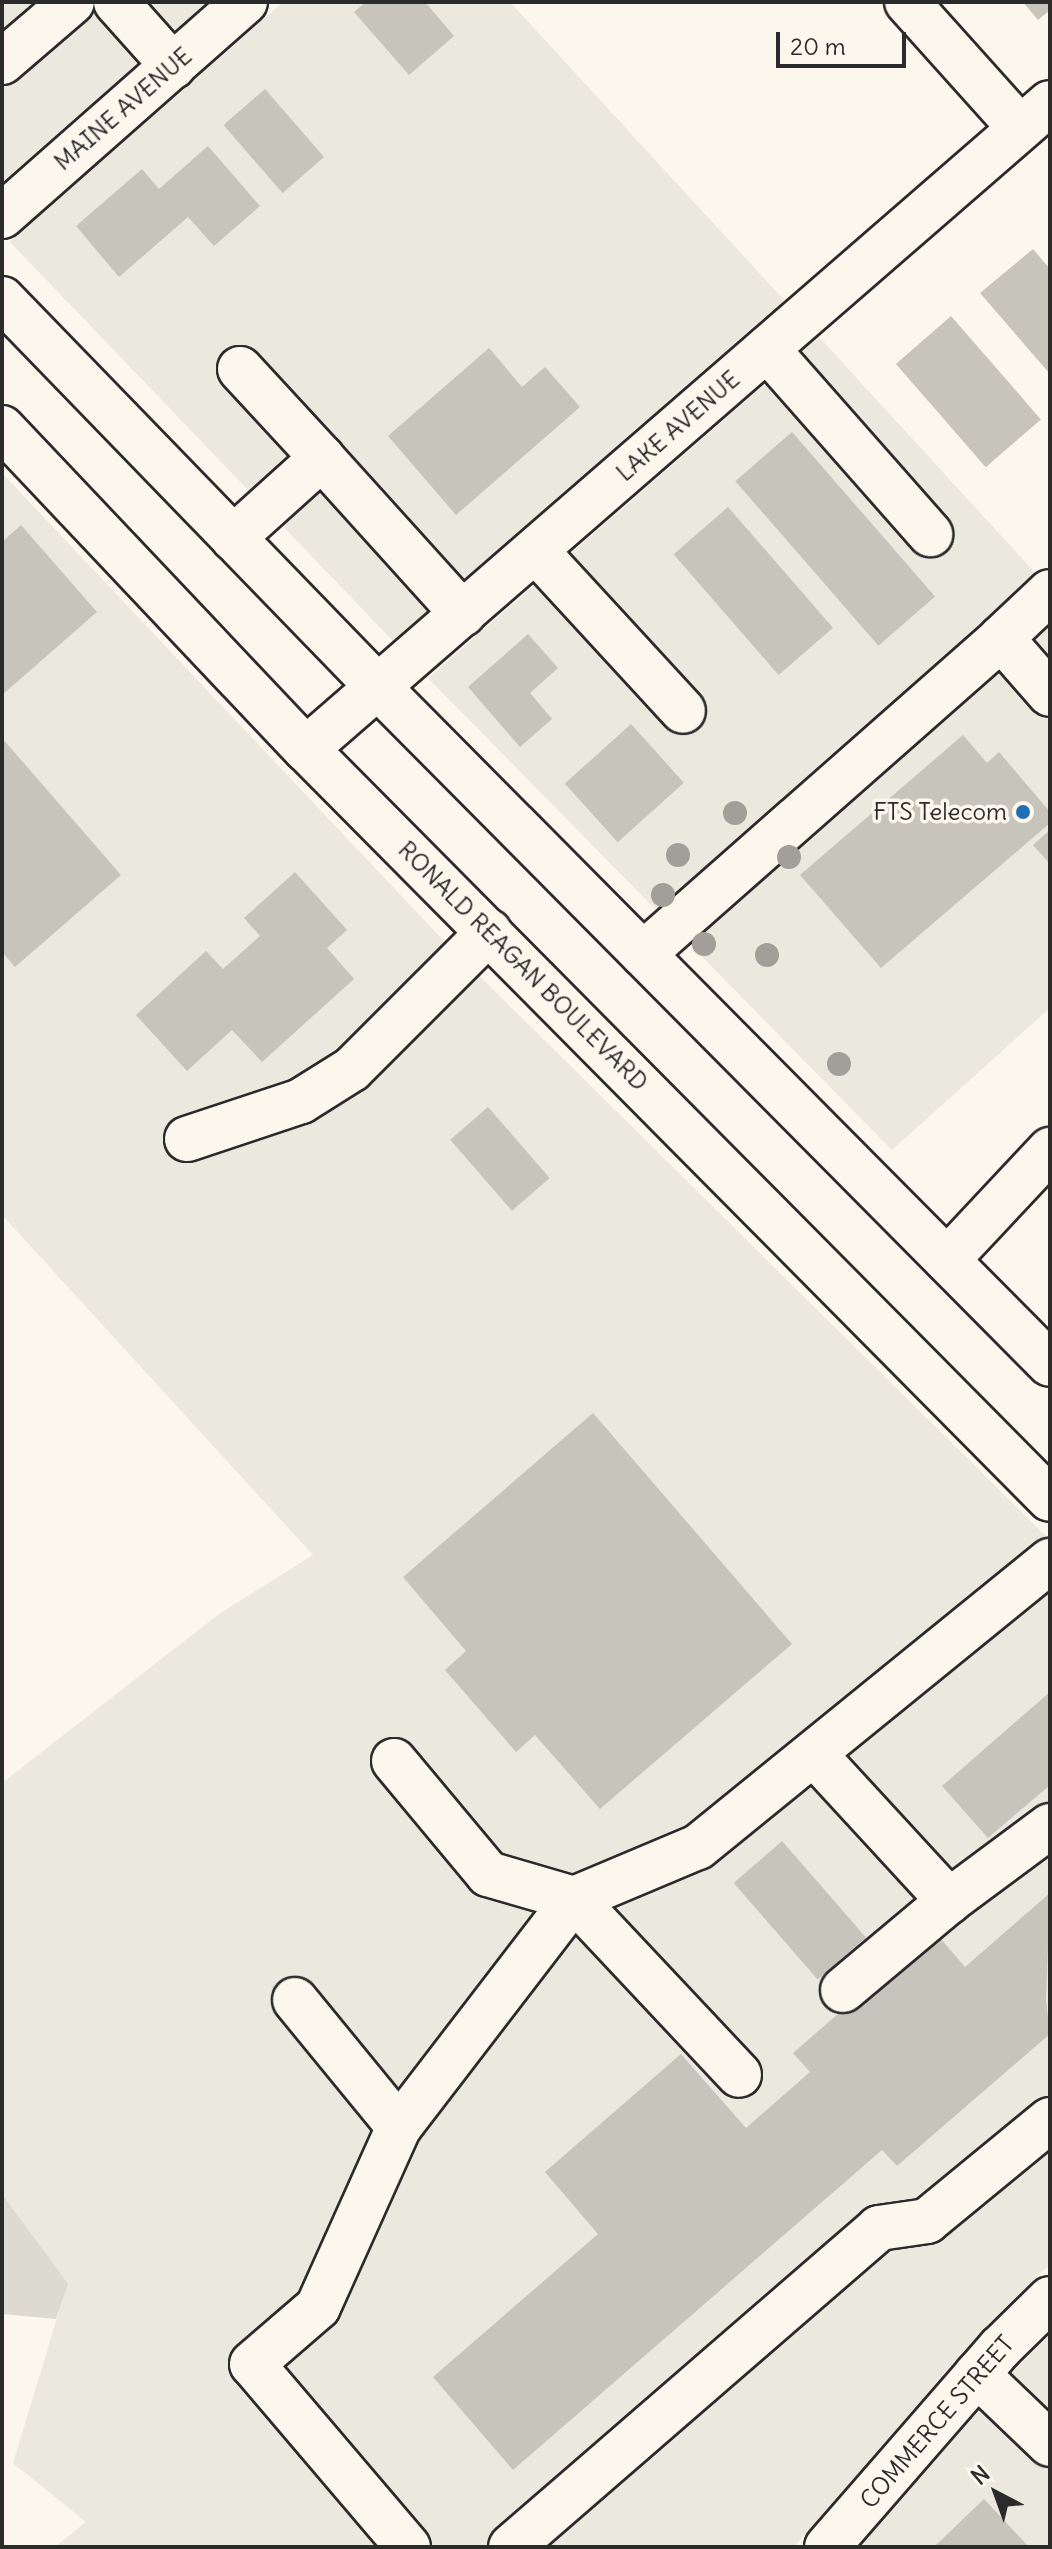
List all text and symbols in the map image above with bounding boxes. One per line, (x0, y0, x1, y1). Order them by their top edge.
scale bar (780, 16, 910, 66)
text: 20 m (790, 31, 846, 61)
street label: MAINE AVENUE (48, 42, 198, 176)
street label: LAKE AVENUE (611, 365, 745, 487)
place label: FTS Telecom (873, 798, 1007, 826)
marker: FTS Telecom (1014, 803, 1032, 821)
street label: RONALD REAGAN BOULEVARD (392, 835, 654, 1097)
street label: COMMERCE STREET (854, 2330, 1020, 2514)
north arrow (956, 2453, 1036, 2533)
text: N (965, 2459, 995, 2490)

